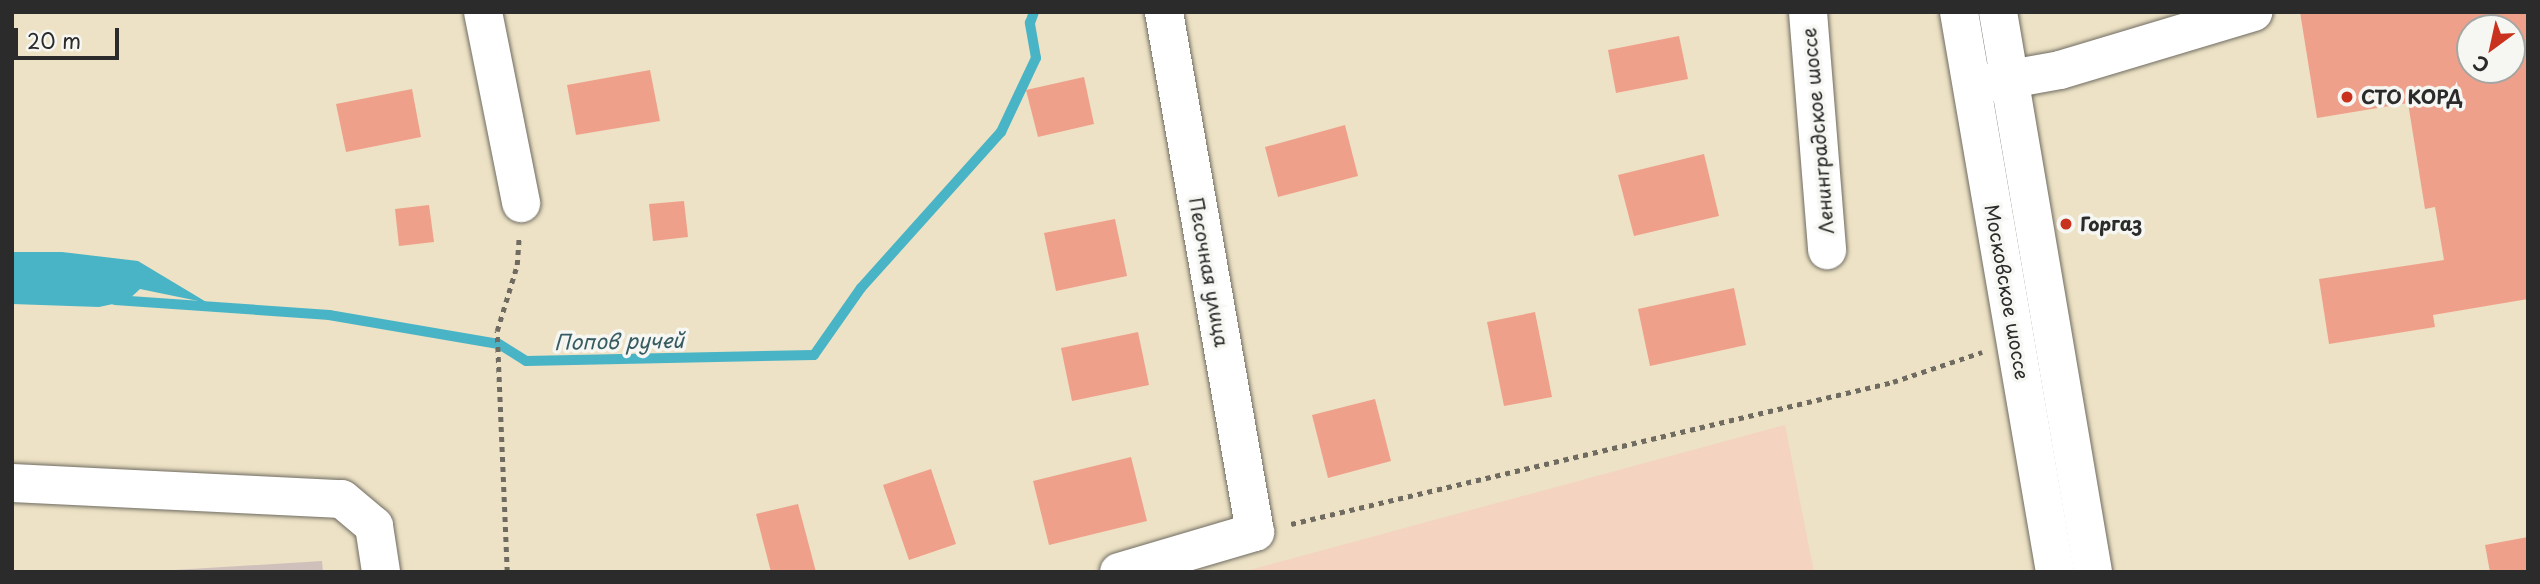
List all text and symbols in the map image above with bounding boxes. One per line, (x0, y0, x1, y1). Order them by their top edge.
scale bar (18, 14, 122, 58)
north arrow (2456, 14, 2526, 84)
text: 20 m (27, 24, 81, 56)
street label: Ленинградское шоссе (1798, 27, 1838, 235)
text: С (2467, 49, 2494, 81)
place label: СТО КОРД (2361, 86, 2463, 108)
marker: СТО КОРД (2339, 89, 2355, 105)
street label: Песочная улица (1185, 195, 1233, 349)
street label: Московское шоссе (1980, 202, 2034, 382)
place label: Горгаз (2080, 213, 2142, 235)
marker: Горгаз (2058, 216, 2074, 232)
water label: Попов ручей (553, 326, 685, 354)

